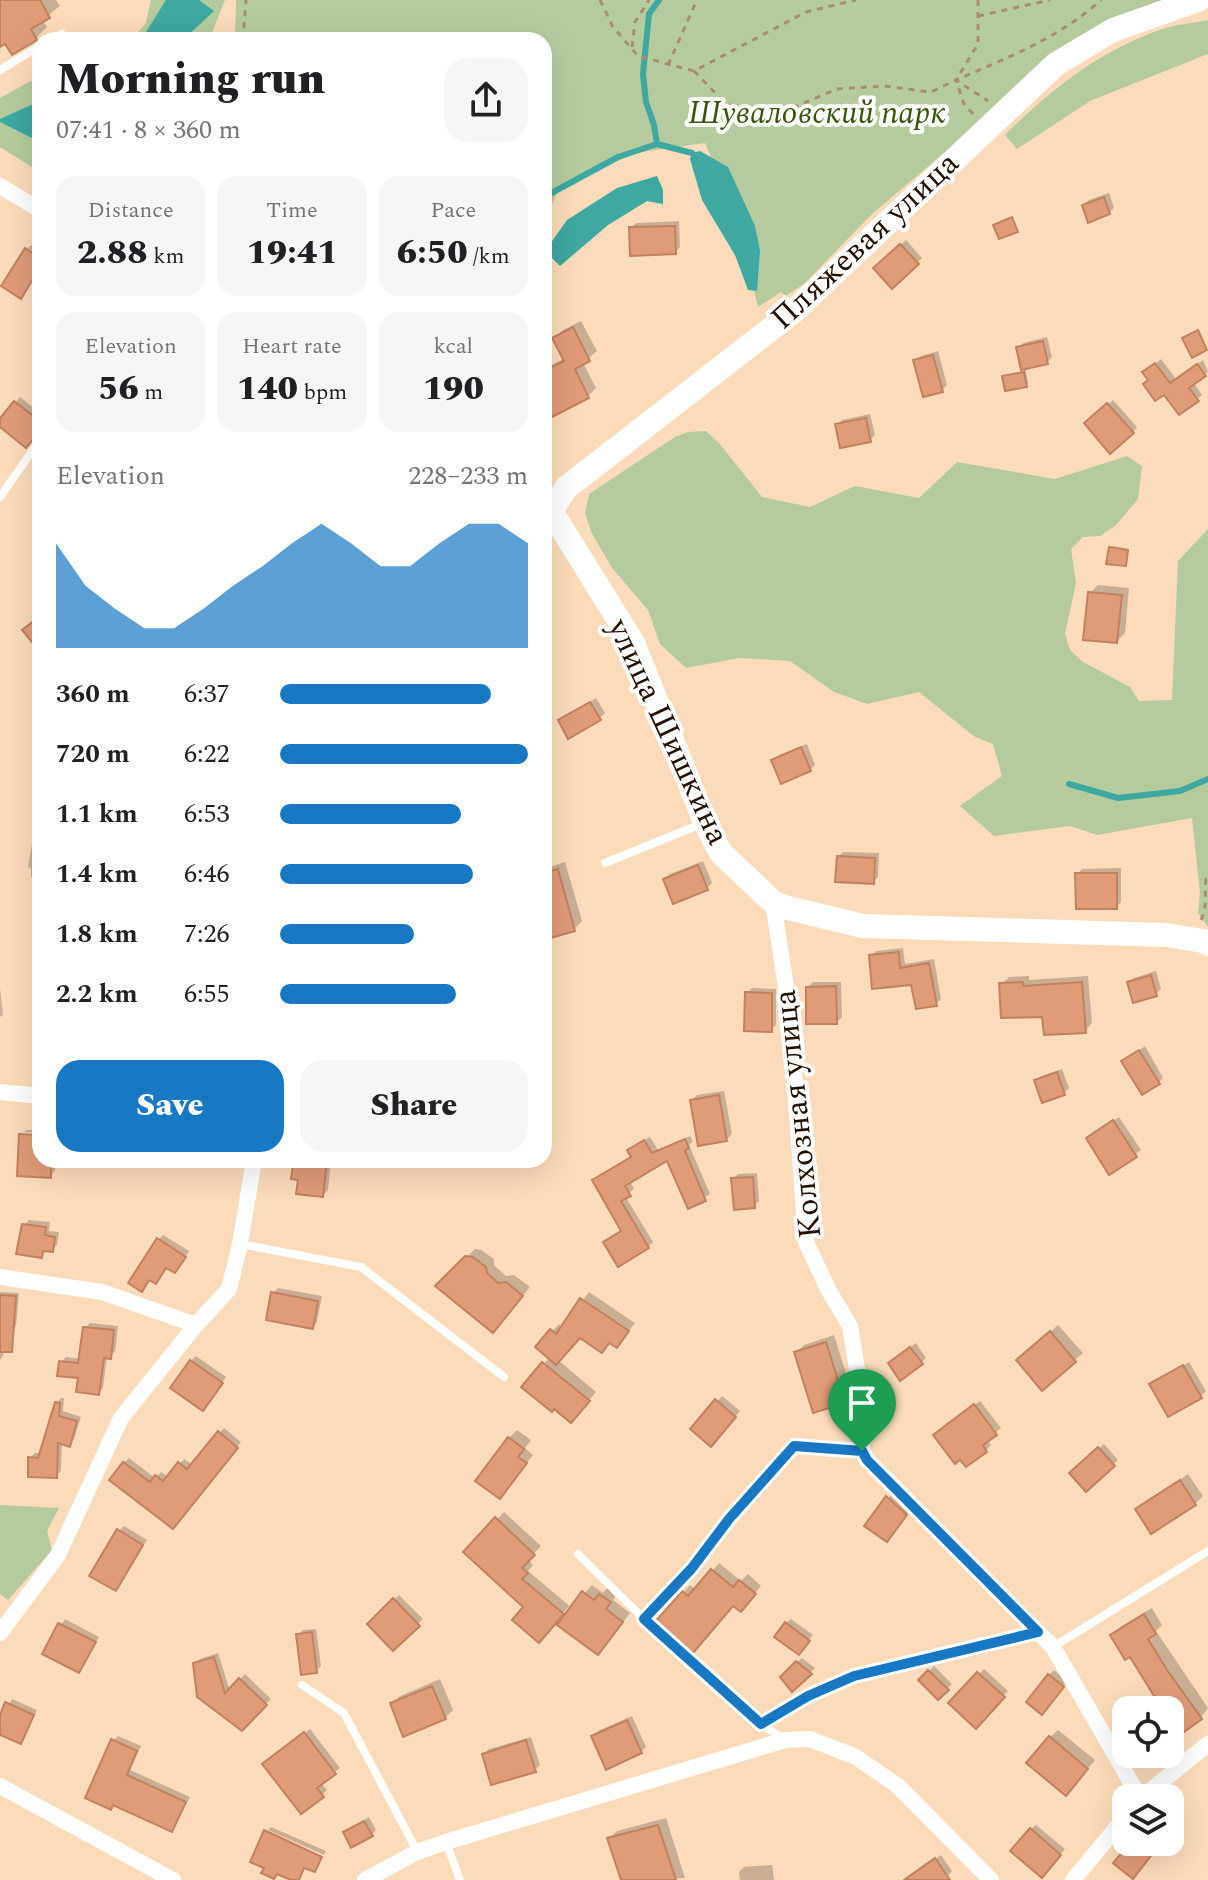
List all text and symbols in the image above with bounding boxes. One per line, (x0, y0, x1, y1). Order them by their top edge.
text: Morning run (56, 46, 325, 113)
button: share (444, 58, 528, 142)
park label: Шуваловский парк (688, 89, 946, 138)
text: 07:41 · 8 × 360 m (56, 110, 241, 150)
street label: Пляжевая улица (759, 140, 971, 342)
text: Distance (88, 194, 174, 227)
text: Time (266, 194, 318, 227)
text: Pace (431, 194, 476, 227)
text: 2.88 (77, 227, 148, 279)
text: 19:41 (246, 227, 338, 279)
text: 6:50 (397, 227, 468, 279)
text: km (148, 240, 184, 273)
text: /km (468, 240, 510, 273)
text: Elevation (85, 330, 177, 363)
text: Heart rate (242, 330, 342, 363)
text: kcal (434, 330, 473, 363)
text: 56 (98, 363, 139, 415)
text: 140 (237, 363, 298, 415)
text: 190 (423, 363, 484, 415)
text: m (139, 376, 163, 409)
text: bpm (298, 376, 347, 409)
text: Elevation (56, 456, 165, 496)
text: 228–233 m (408, 456, 528, 496)
street label: улица Шишкина (594, 610, 742, 854)
text: 360 m (56, 674, 130, 714)
text: 6:37 (184, 674, 230, 714)
text: 720 m (56, 734, 130, 774)
text: 6:22 (184, 734, 230, 774)
text: 1.1 km (56, 794, 138, 834)
text: 6:53 (184, 794, 230, 834)
text: 1.4 km (56, 854, 138, 894)
text: 6:46 (184, 854, 230, 894)
text: 1.8 km (56, 914, 138, 954)
text: 7:26 (184, 914, 230, 954)
text: 2.2 km (56, 974, 138, 1014)
text: 6:55 (184, 974, 230, 1014)
street label: Колхозная улица (761, 987, 835, 1241)
button: Save (56, 1060, 284, 1152)
button: Share (300, 1060, 528, 1152)
pin (828, 1369, 896, 1451)
icon: arrive (840, 1381, 884, 1425)
map controls (1112, 1696, 1184, 1856)
button: locate (1112, 1696, 1184, 1768)
button: layers (1112, 1784, 1184, 1856)

